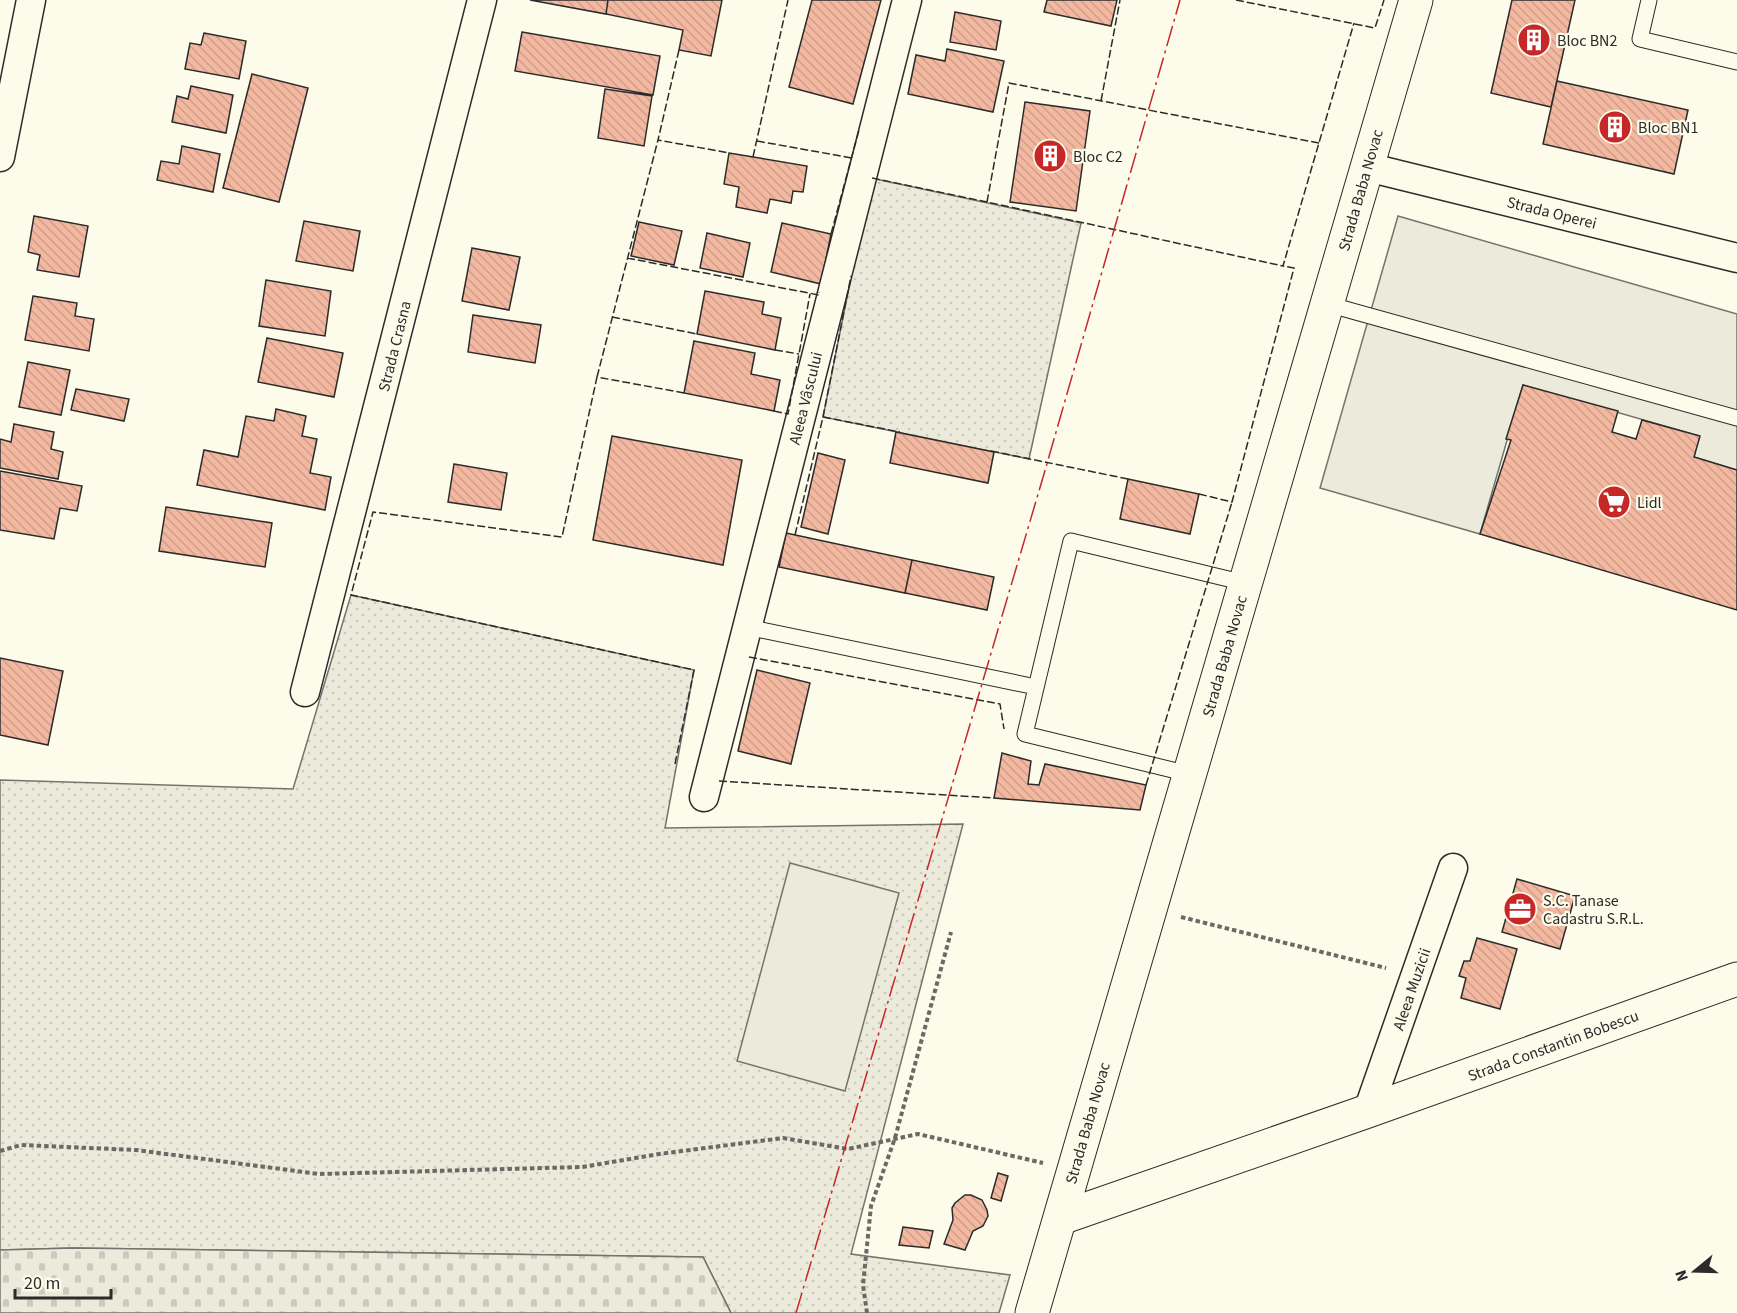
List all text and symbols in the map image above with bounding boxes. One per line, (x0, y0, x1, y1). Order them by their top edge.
building icon: Bloc BN2 (1516, 22, 1552, 58)
place label: Bloc BN2 (1557, 30, 1617, 52)
building icon: Bloc BN1 (1597, 109, 1633, 145)
place label: Bloc BN1 (1638, 117, 1698, 139)
street label: Strada Baba Novac (1333, 127, 1389, 254)
building icon: Bloc C2 (1032, 138, 1068, 174)
place label: Bloc C2 (1073, 146, 1123, 168)
street label: Strada Operei (1505, 191, 1599, 235)
street label: Strada Crasna (373, 299, 417, 394)
street label: Aleea Vâscului (784, 349, 828, 447)
supermarket icon: Lidl (1596, 484, 1632, 520)
place label: Lidl (1637, 492, 1662, 514)
street label: Strada Baba Novac (1197, 593, 1253, 720)
place label: S.C. Tanase Cadastru S.R.L. (1543, 890, 1644, 930)
office icon: S.C. Tanase Cadastru S.R.L. (1502, 891, 1538, 927)
street label: Aleea Muzicii (1388, 945, 1436, 1034)
street label: Strada Constantin Bobescu (1465, 1005, 1642, 1087)
street label: Strada Baba Novac (1060, 1060, 1116, 1187)
north arrow (1665, 1241, 1725, 1301)
scale bar (15, 1262, 111, 1300)
text: N (1670, 1267, 1694, 1284)
text: 20 m (24, 1271, 60, 1296)

